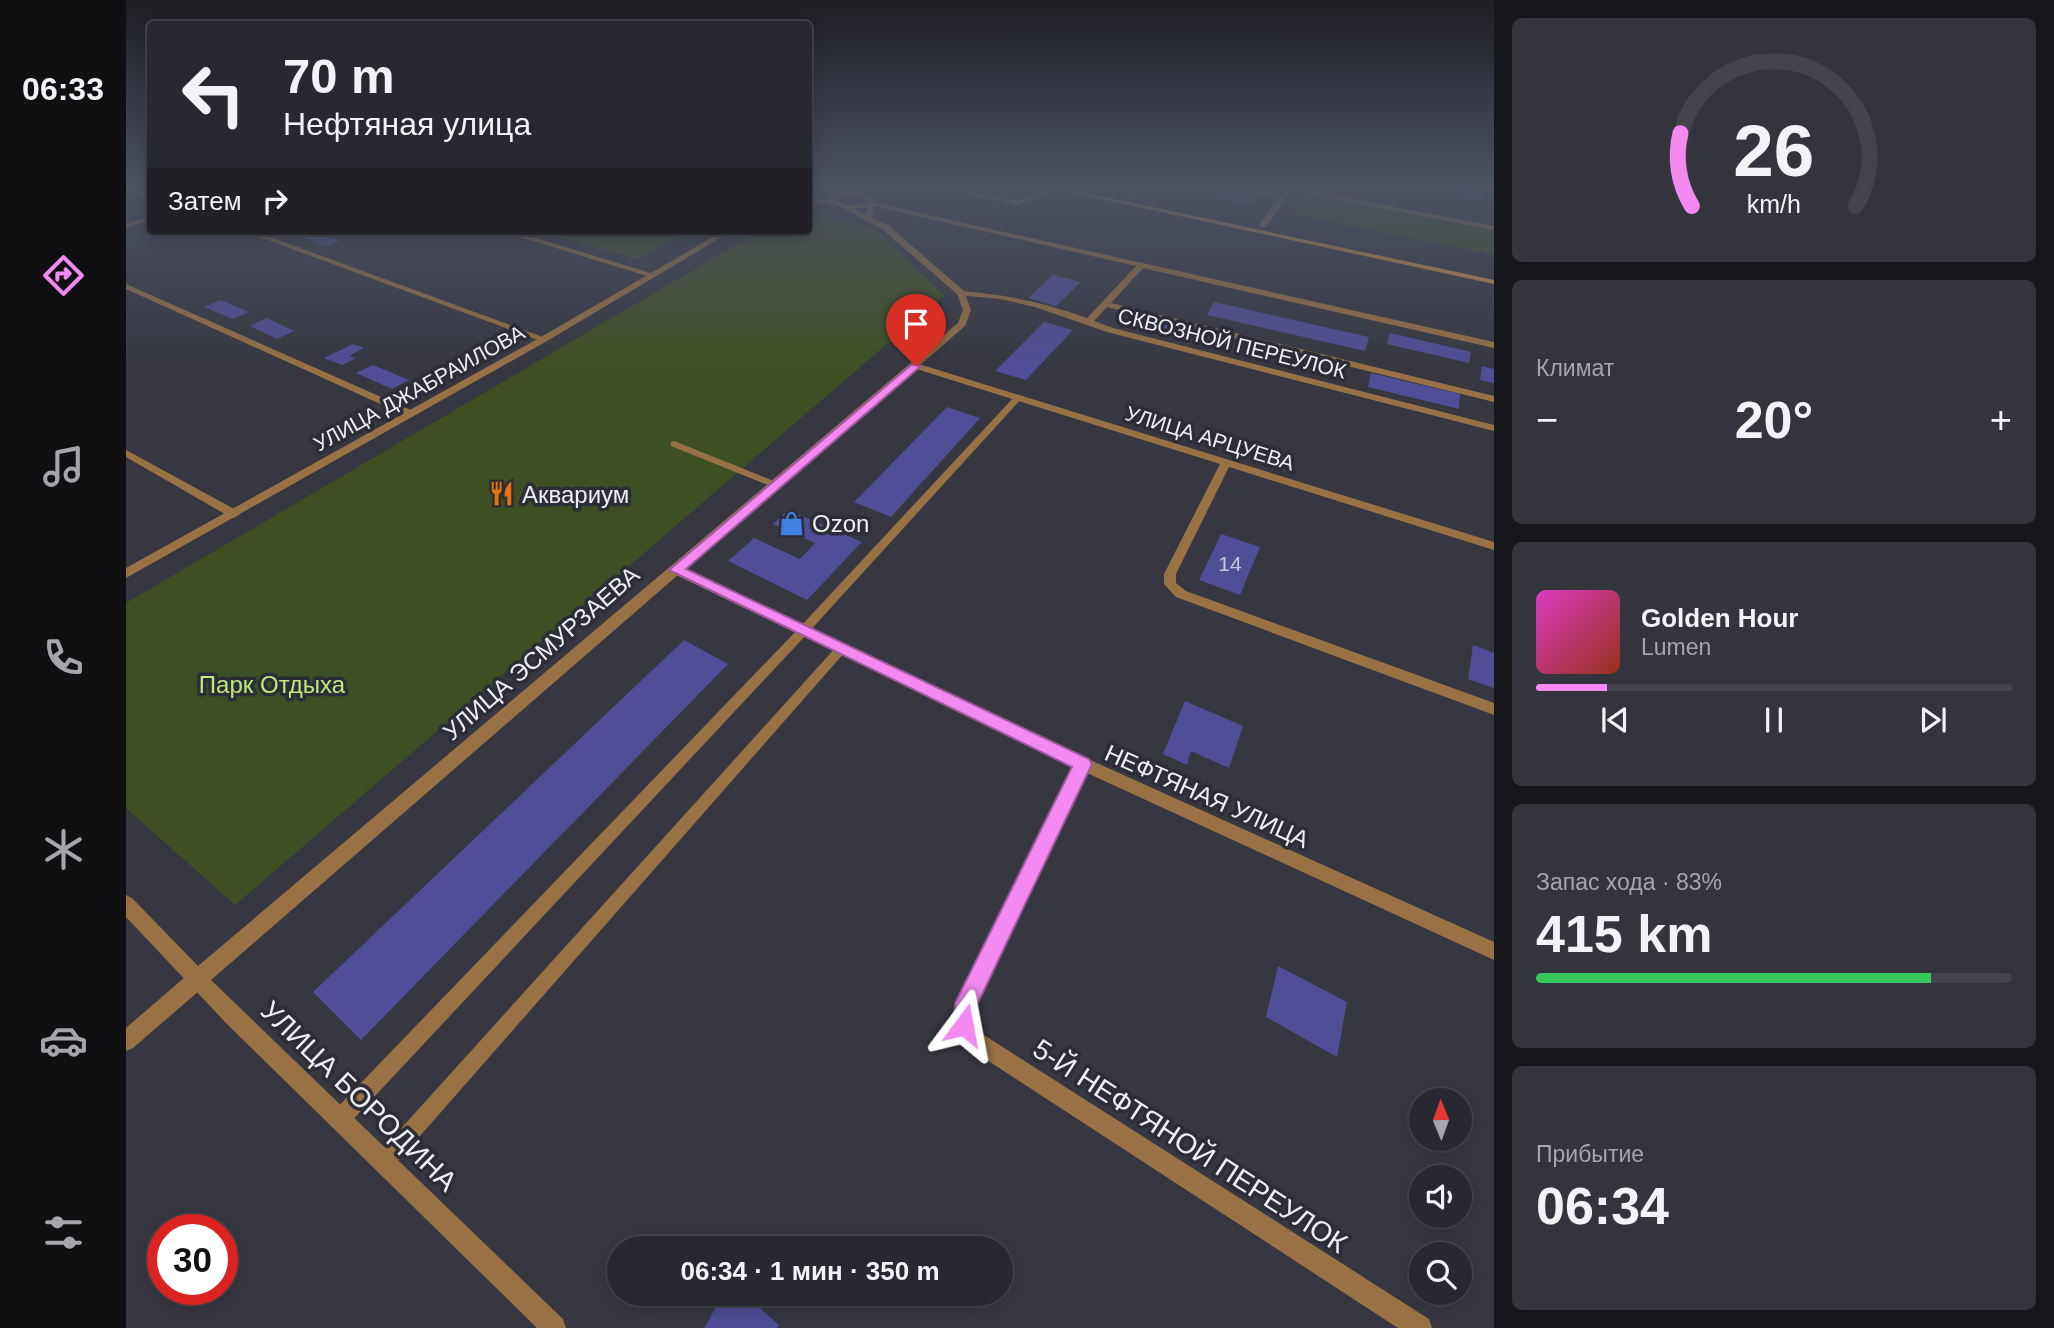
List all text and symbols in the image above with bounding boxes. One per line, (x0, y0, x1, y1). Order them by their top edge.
icon: left (168, 49, 259, 140)
text: 70 m (283, 49, 395, 103)
text: 06:33 (22, 71, 104, 107)
text: Нефтяная улица (283, 106, 531, 142)
text: 26 (1734, 110, 1814, 191)
icon: right (256, 182, 294, 220)
text: Затем (168, 186, 242, 216)
text: km/h (1747, 190, 1801, 218)
icon: directions (39, 251, 88, 300)
pin (886, 294, 946, 366)
street label: СКВОЗНОЙ ПЕРЕУЛОК (1116, 304, 1349, 383)
icon: arrive (897, 305, 935, 343)
street label: УЛИЦА ДЖАБРАИЛОВА (310, 320, 528, 456)
text: Климат (1536, 355, 1614, 381)
text: 20° (1735, 391, 1813, 449)
text: − (1536, 399, 1558, 441)
text: + (1990, 399, 2012, 441)
street label: УЛИЦА АРЦУЕВА (1123, 401, 1297, 475)
icon: music (39, 442, 88, 491)
restaurant icon: Аквариум (488, 480, 516, 508)
place label: Аквариум (522, 481, 629, 508)
shop icon: Ozon (778, 509, 806, 537)
place label: Ozon (812, 510, 869, 537)
house number: 14 (1218, 552, 1242, 575)
street label: УЛИЦА ЭСМУРЗАЕВА (438, 561, 644, 745)
text: Golden Hour (1641, 603, 1798, 633)
icon: phone (39, 633, 88, 682)
text: Lumen (1641, 634, 1711, 660)
park label: Парк Отдыха (199, 671, 346, 698)
icon: previous (1596, 701, 1634, 739)
icon: pause (1755, 701, 1793, 739)
icon: next (1914, 701, 1952, 739)
street label: НЕФТЯНАЯ УЛИЦА (1101, 739, 1313, 853)
icon: climate (39, 825, 88, 874)
text: Запас хода · 83% (1536, 869, 1722, 895)
text: 415 km (1536, 905, 1712, 963)
position arrow (927, 988, 1001, 1062)
street label: УЛИЦА БОРОДИНА (255, 995, 463, 1198)
icon: car (39, 1016, 88, 1065)
street label: 5-Й НЕФТЯНОЙ ПЕРЕУЛОК (1027, 1033, 1353, 1259)
north arrow (1409, 1088, 1472, 1152)
map controls (1409, 1088, 1472, 1305)
text: Прибытие (1536, 1141, 1644, 1167)
button: sound (1409, 1165, 1472, 1228)
text: 06:34 (1536, 1177, 1669, 1235)
icon: filters (39, 1208, 88, 1257)
speed limit sign: 30 (147, 1214, 238, 1305)
button: search (1409, 1242, 1472, 1305)
text: 06:34 · 1 мин · 350 m (680, 1256, 940, 1286)

